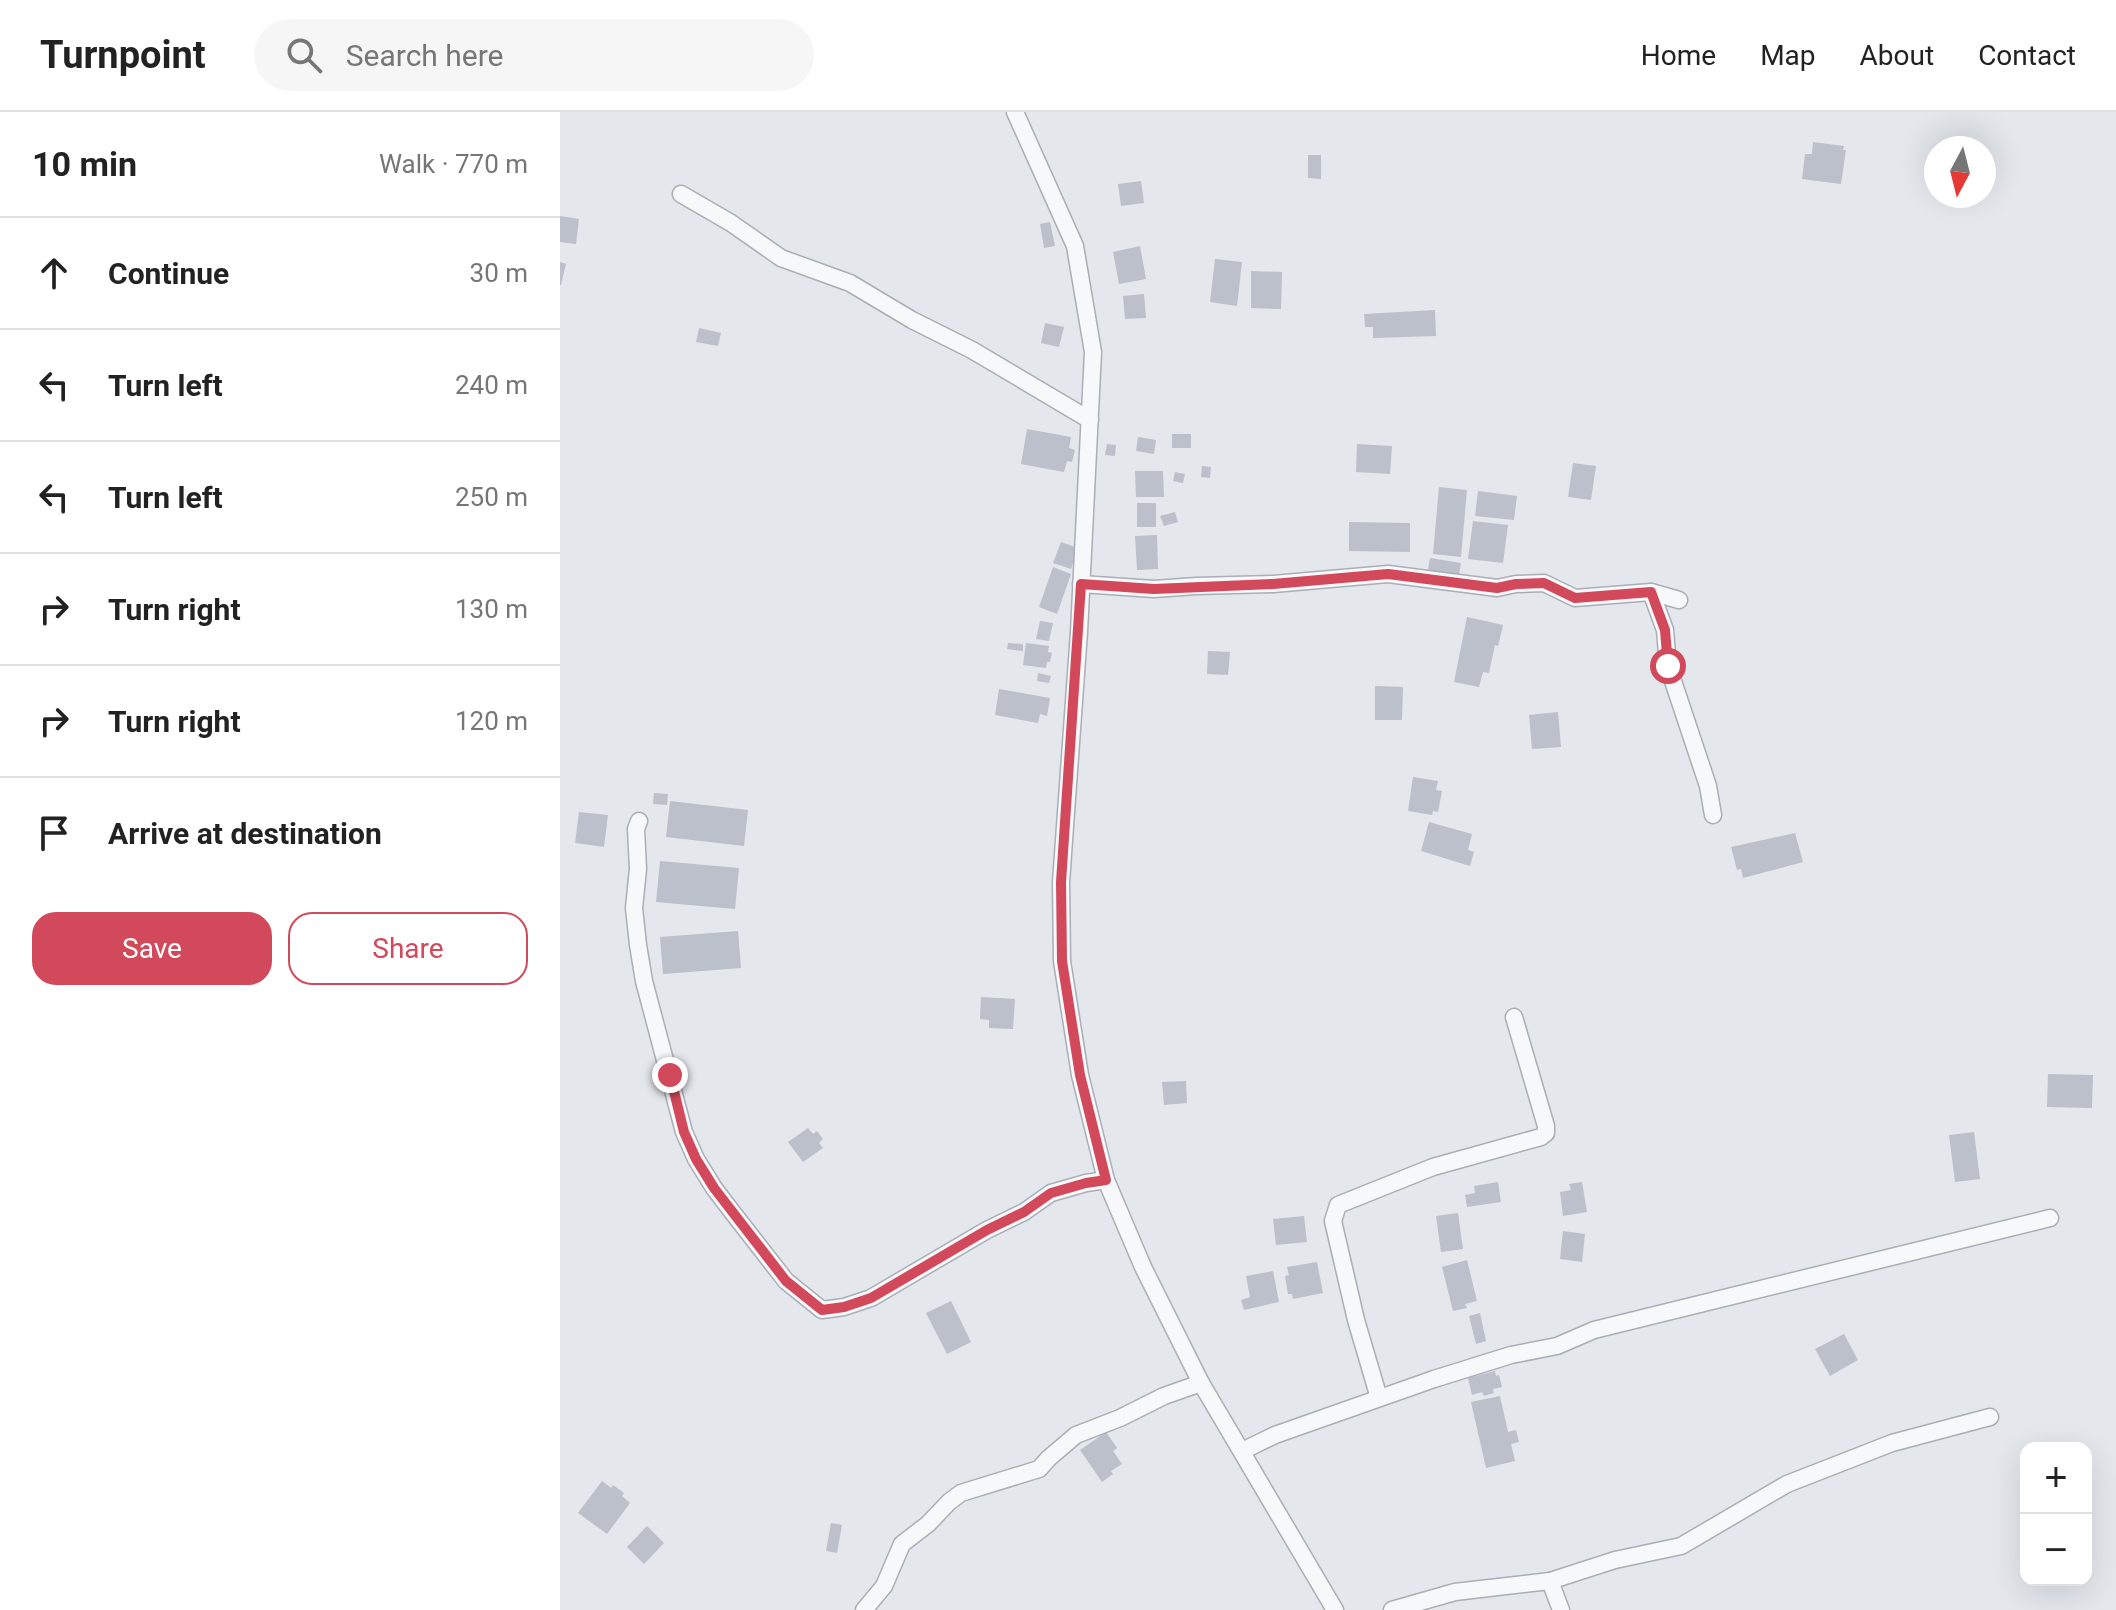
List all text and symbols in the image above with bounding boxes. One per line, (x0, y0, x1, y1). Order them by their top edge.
search box (254, 19, 814, 91)
text: Turnpoint (40, 33, 206, 77)
icon: search (282, 33, 326, 77)
text: Search here (346, 38, 504, 73)
text: Home (1641, 39, 1716, 72)
text: Map (1760, 39, 1816, 72)
text: About (1860, 39, 1934, 72)
text: Contact (1978, 39, 2076, 72)
north arrow (1924, 136, 1996, 208)
text: 10 min (32, 144, 137, 184)
text: Walk · 770 m (379, 149, 528, 179)
icon: ahead (32, 251, 76, 295)
text: Continue (108, 256, 229, 291)
text: 30 m (470, 258, 528, 288)
icon: left (32, 363, 76, 407)
text: Turn left (108, 368, 223, 403)
text: 240 m (455, 370, 528, 400)
icon: left (32, 475, 76, 519)
text: Turn left (108, 480, 223, 515)
text: 250 m (455, 482, 528, 512)
icon: right (32, 587, 76, 631)
text: Turn right (108, 592, 241, 627)
text: 130 m (455, 594, 528, 624)
route start (1650, 648, 1686, 684)
icon: right (32, 699, 76, 743)
text: Turn right (108, 704, 241, 739)
text: 120 m (455, 706, 528, 736)
icon: arrive (32, 811, 76, 855)
text: Arrive at destination (108, 816, 382, 851)
button: Save (32, 912, 272, 985)
button: Share (288, 912, 528, 985)
route end (652, 1057, 688, 1093)
map controls (2020, 1442, 2092, 1586)
button: + (2020, 1442, 2092, 1514)
button: − (2020, 1514, 2092, 1586)

